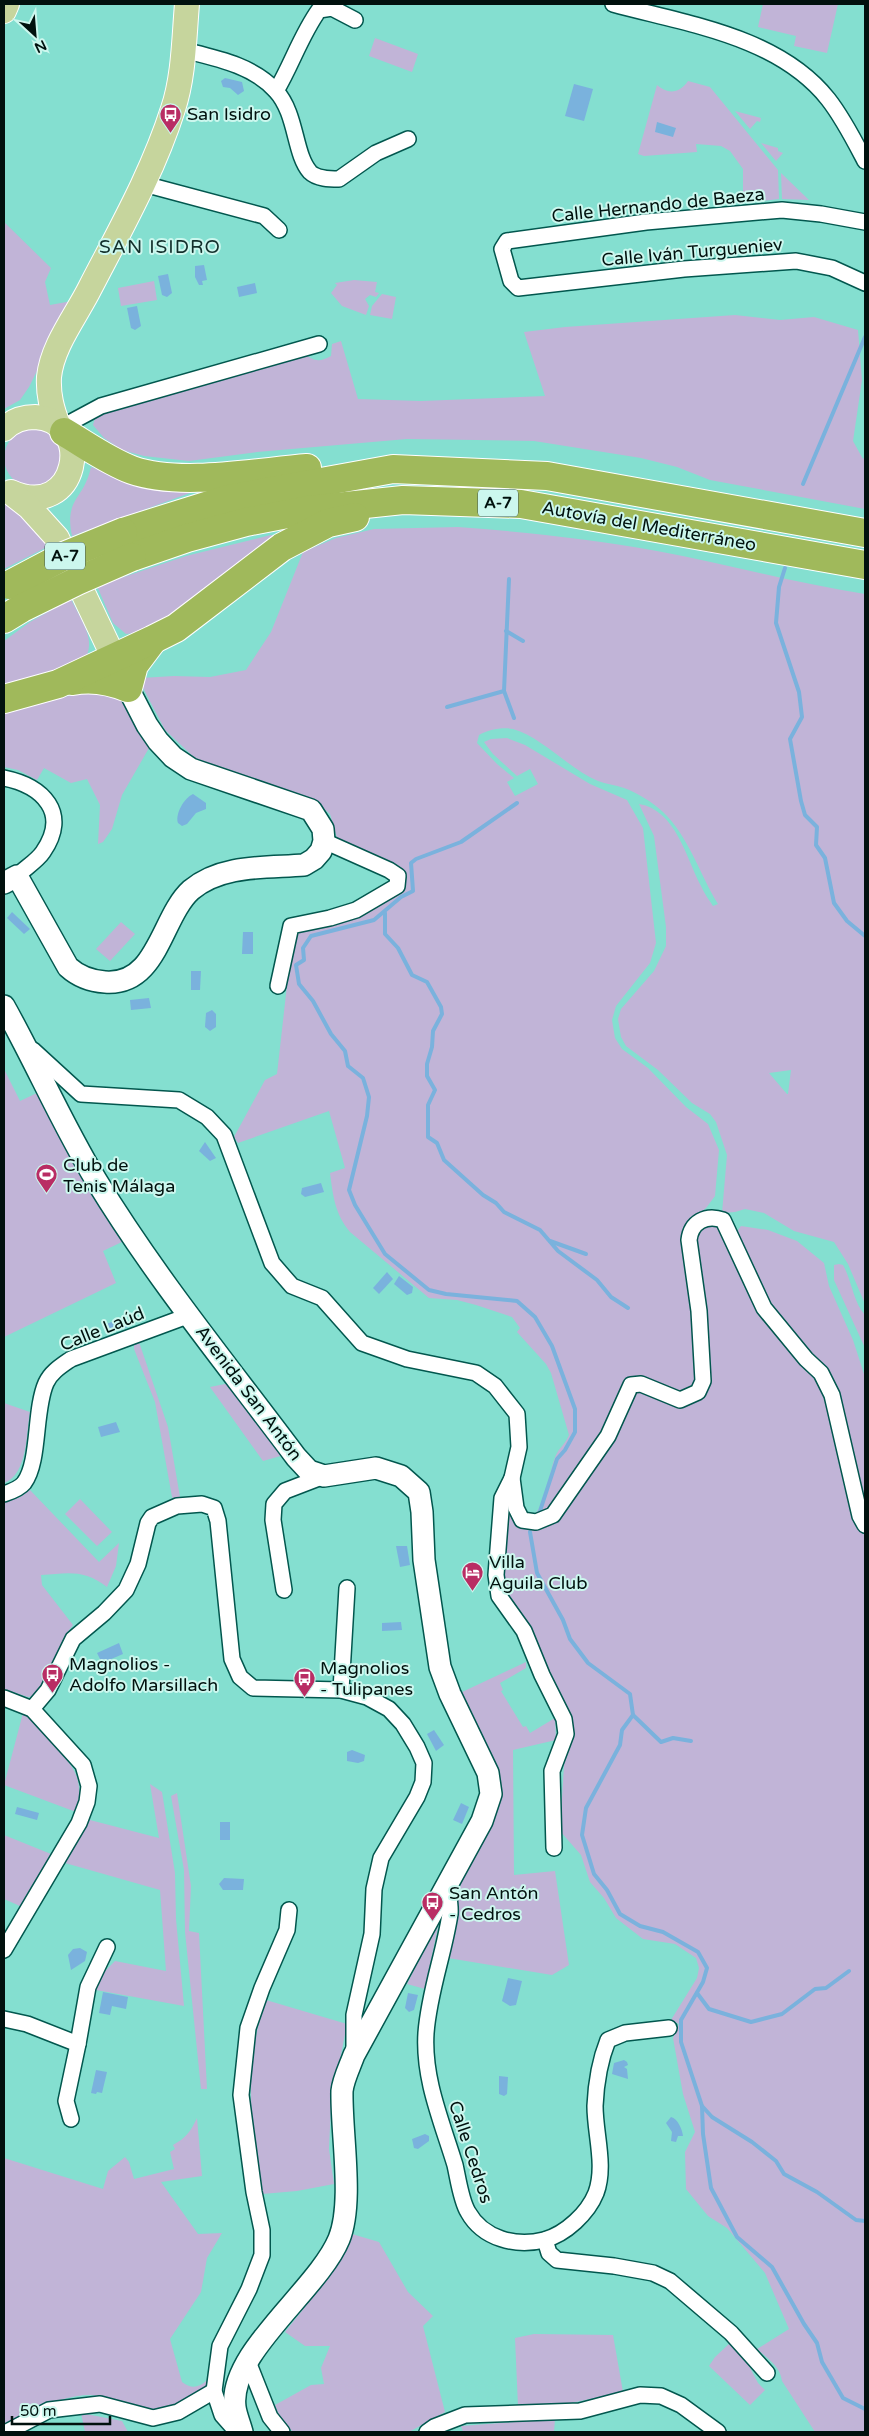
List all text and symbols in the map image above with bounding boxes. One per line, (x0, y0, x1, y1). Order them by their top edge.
north arrow (10, 10, 60, 60)
text: N (32, 36, 49, 56)
bus stop icon: San Isidro (159, 102, 183, 133)
place label: San Isidro (187, 103, 271, 125)
street label: Calle Hernando de Baeza (550, 183, 766, 227)
street label: Calle Iván Turgueniev (601, 233, 784, 271)
district label: SAN ISIDRO (99, 236, 221, 258)
road number: A-7 (478, 489, 518, 516)
street label: Autovía del Mediterráneo (540, 496, 758, 556)
road number: A-7 (45, 542, 85, 570)
place label: Club de Tenis Málaga (63, 1154, 175, 1197)
sports icon: Club de Tenis Málaga (35, 1163, 59, 1194)
street label: Calle Laúd (57, 1302, 147, 1356)
street label: Avenida San Antón (191, 1321, 307, 1465)
place label: Villa Aguila Club (489, 1551, 588, 1594)
hotel icon: Villa Aguila Club (461, 1560, 485, 1591)
place label: Magnolios - Adolfo Marsillach (69, 1653, 218, 1696)
place label: Magnolios - Tulipanes (320, 1657, 413, 1700)
bus stop icon: Magnolios - Adolfo Marsillach (41, 1662, 65, 1693)
bus stop icon: Magnolios - Tulipanes (292, 1666, 316, 1697)
place label: San Antón - Cedros (449, 1882, 539, 1925)
bus stop icon: San Antón - Cedros (421, 1891, 445, 1922)
street label: Calle Cedros (444, 2098, 498, 2206)
scale bar (12, 2394, 110, 2426)
text: 50 m (20, 2402, 57, 2420)

